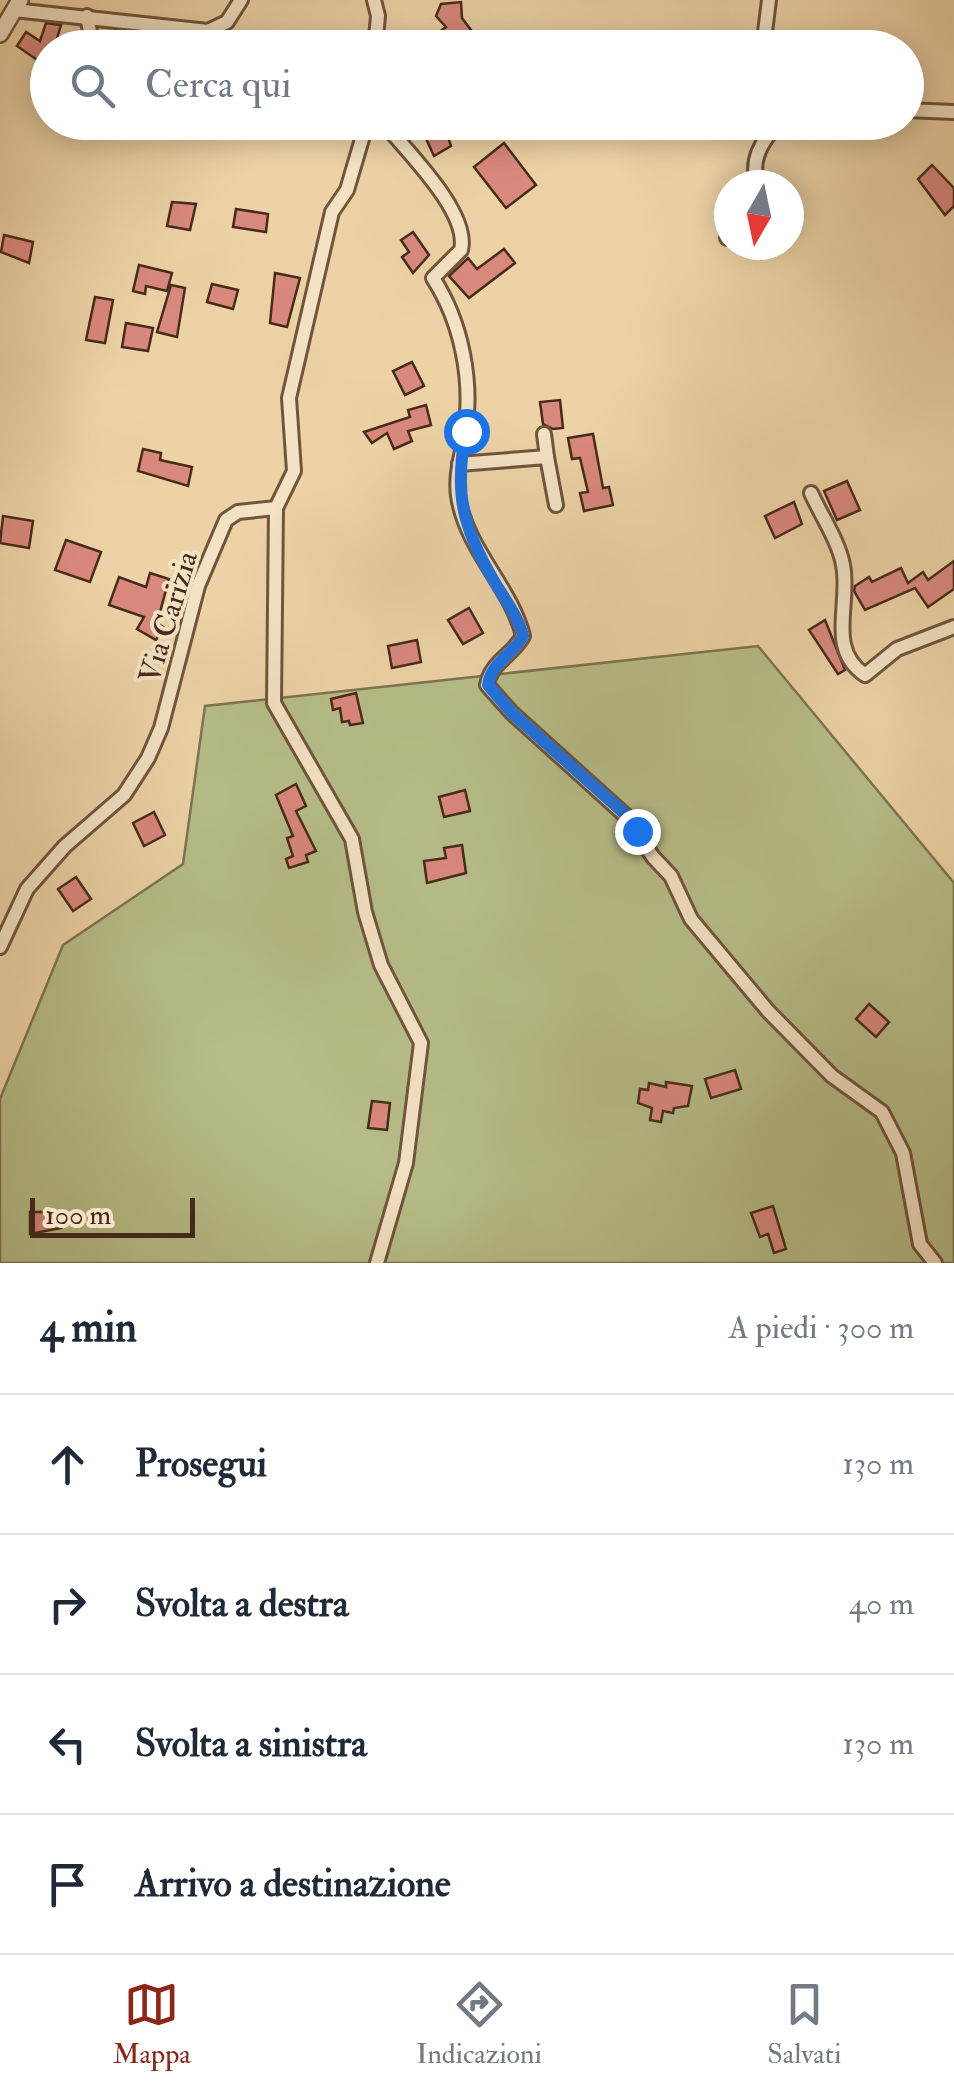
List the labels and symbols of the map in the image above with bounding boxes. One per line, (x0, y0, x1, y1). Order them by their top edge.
north arrow (714, 170, 804, 260)
route start (444, 409, 490, 455)
street label: Via Carizia (131, 546, 206, 688)
route end (615, 809, 661, 855)
scale bar (30, 1193, 195, 1238)

